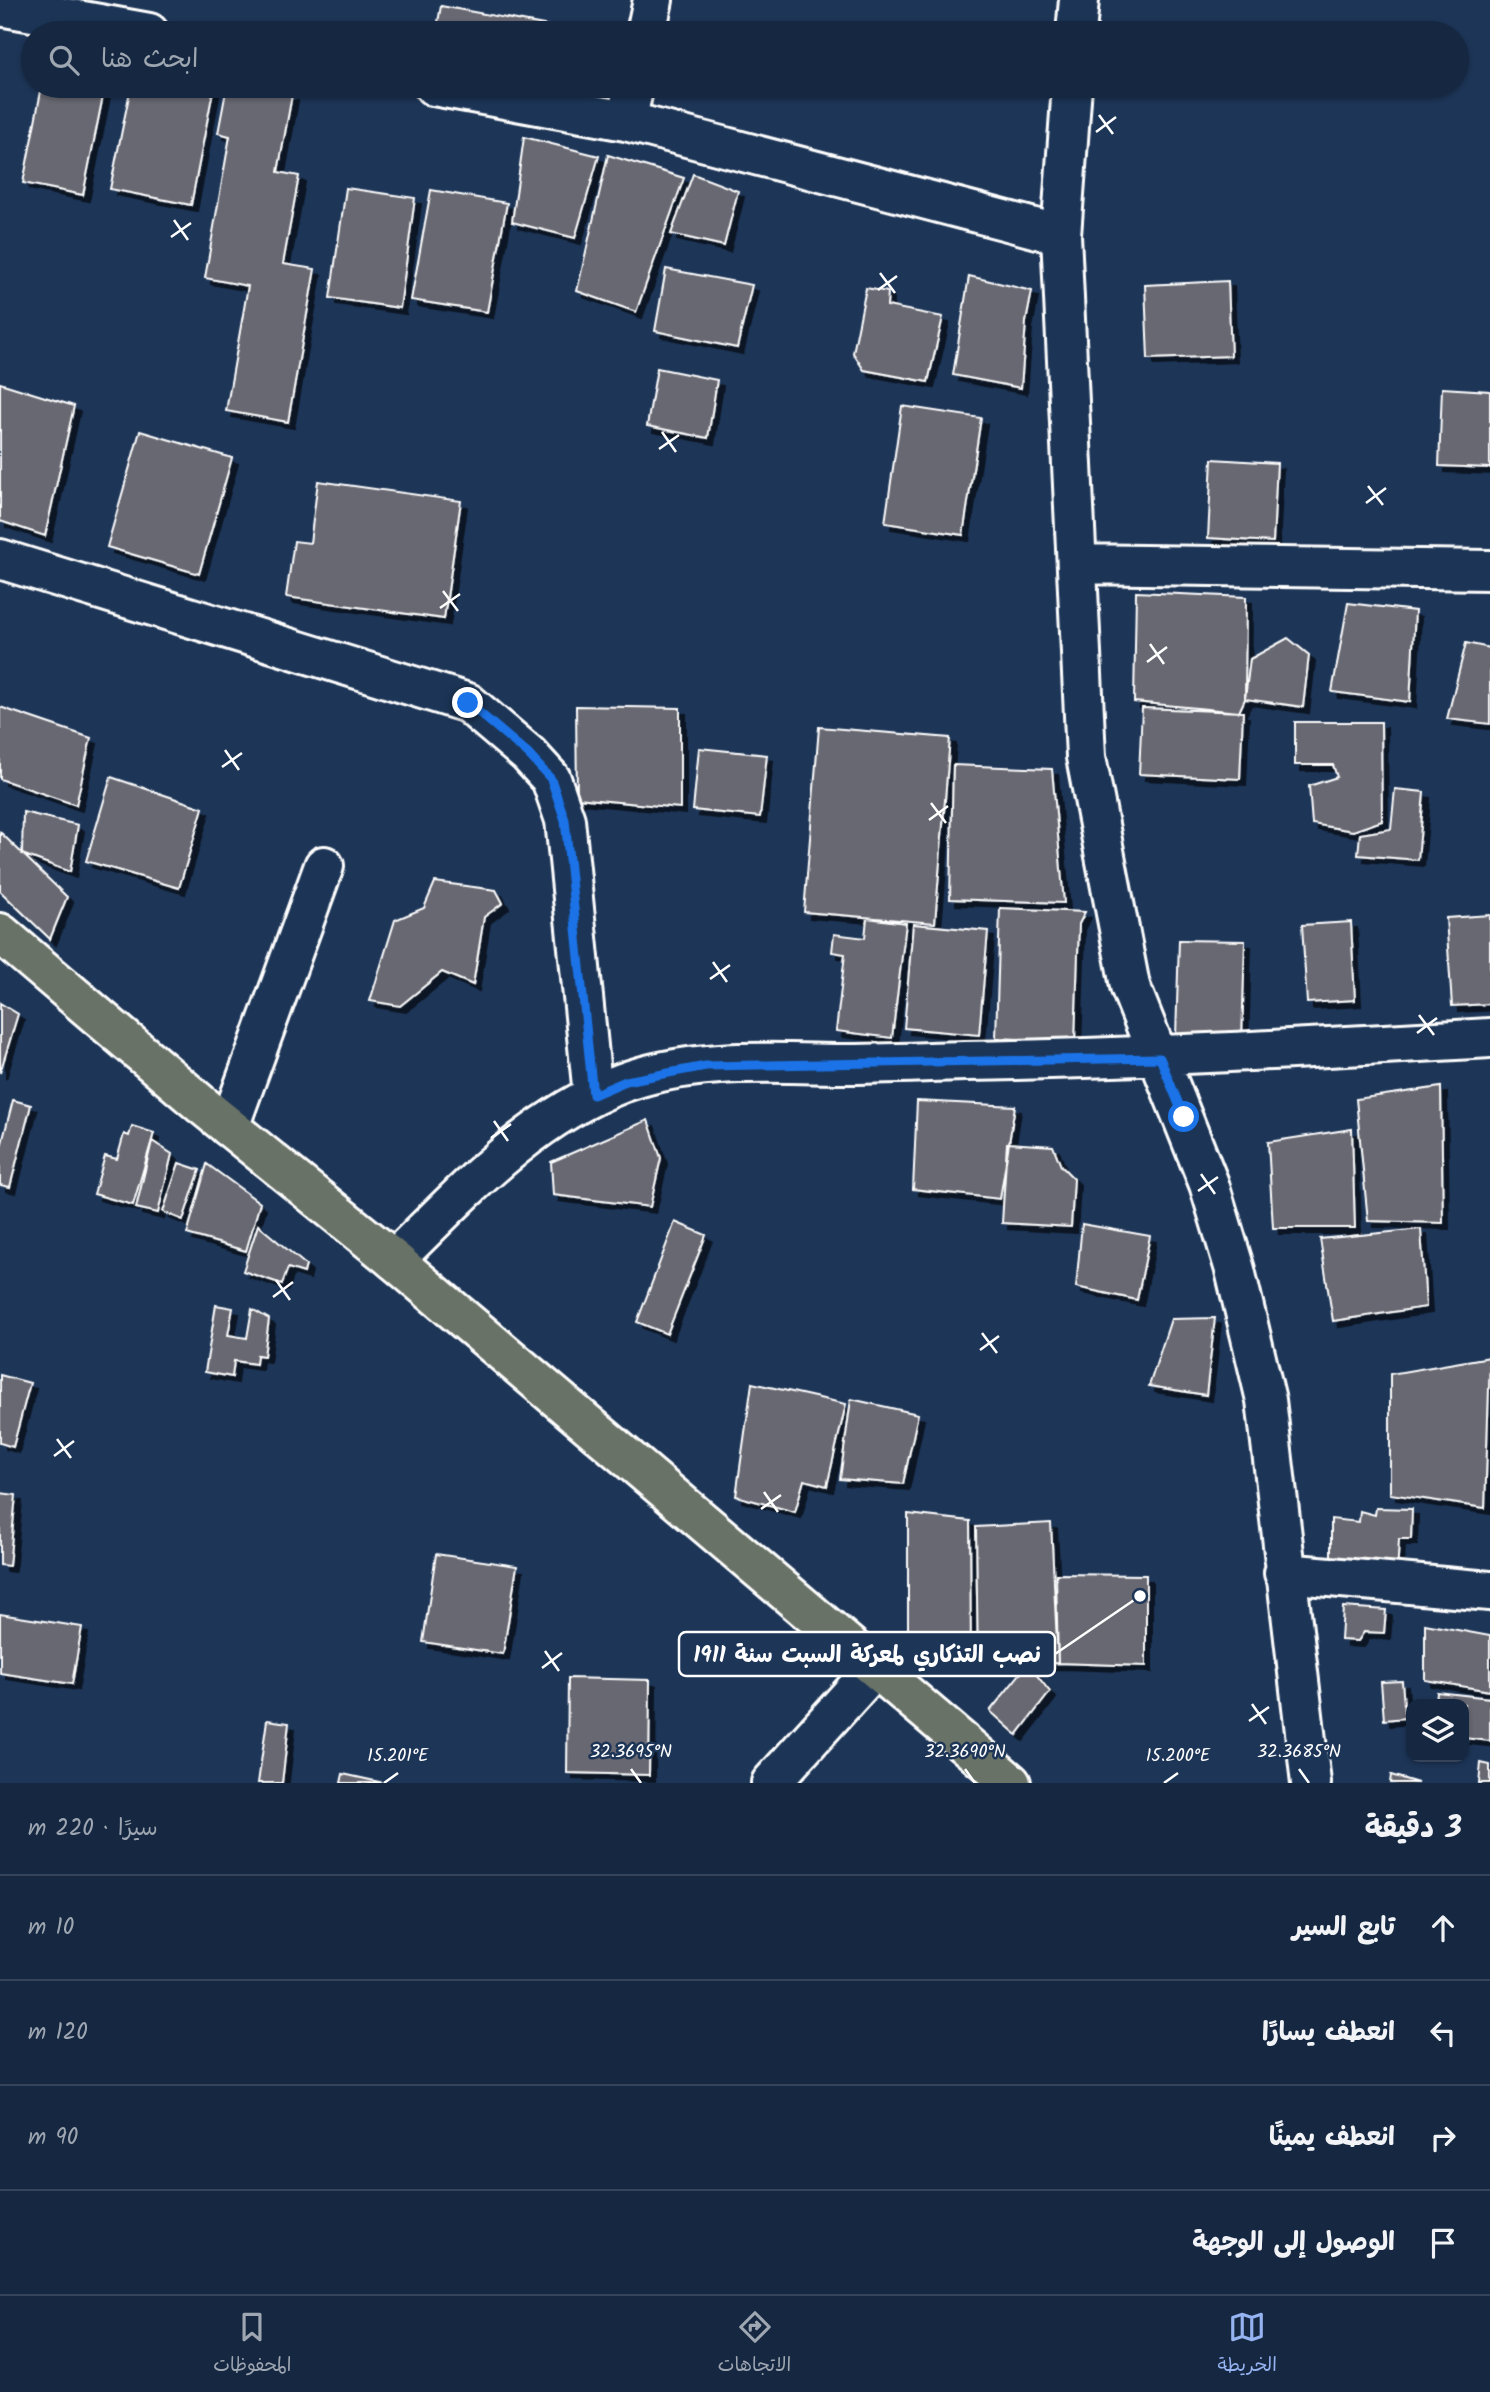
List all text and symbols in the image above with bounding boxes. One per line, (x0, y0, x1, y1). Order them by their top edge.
search box (21, 21, 1469, 98)
text: ابحث هنا (101, 39, 198, 81)
icon: search (45, 41, 83, 79)
route end (452, 687, 483, 718)
route start (1168, 1101, 1199, 1132)
callout: نصب التذكاري لمعركة السبت سنة 1911 (679, 1632, 1055, 1676)
text: نصب التذكاري لمعركة السبت سنة 1911 (693, 1638, 1041, 1674)
map controls (1406, 1699, 1469, 1762)
button: layers (1406, 1699, 1469, 1762)
text: 32.3695°N (590, 1738, 672, 1767)
text: 32.3690°N (924, 1738, 1006, 1767)
text: 32.3685°N (1257, 1738, 1341, 1767)
text: 15.201°E (367, 1742, 429, 1771)
text: 15.200°E (1146, 1742, 1211, 1771)
text: 3 دقيقة (1365, 1805, 1462, 1853)
text: سيرًا · 220 m (28, 1811, 158, 1847)
text: تابع السير (1292, 1907, 1395, 1949)
icon: ahead (1424, 1909, 1462, 1947)
text: 10 m (28, 1910, 74, 1946)
text: انعطف يسارًا (1262, 2012, 1395, 2054)
icon: left (1424, 2014, 1462, 2052)
text: 120 m (28, 2015, 88, 2051)
text: انعطف يمينًا (1269, 2117, 1395, 2159)
icon: right (1424, 2119, 1462, 2157)
text: 90 m (28, 2120, 78, 2156)
text: الوصول إلى الوجهة (1192, 2222, 1395, 2264)
icon: arrive (1424, 2224, 1462, 2262)
tab: المحفوظات (213, 2308, 291, 2381)
tab: الاتجاهات (718, 2308, 791, 2381)
tab: الخريطة (1218, 2308, 1277, 2381)

